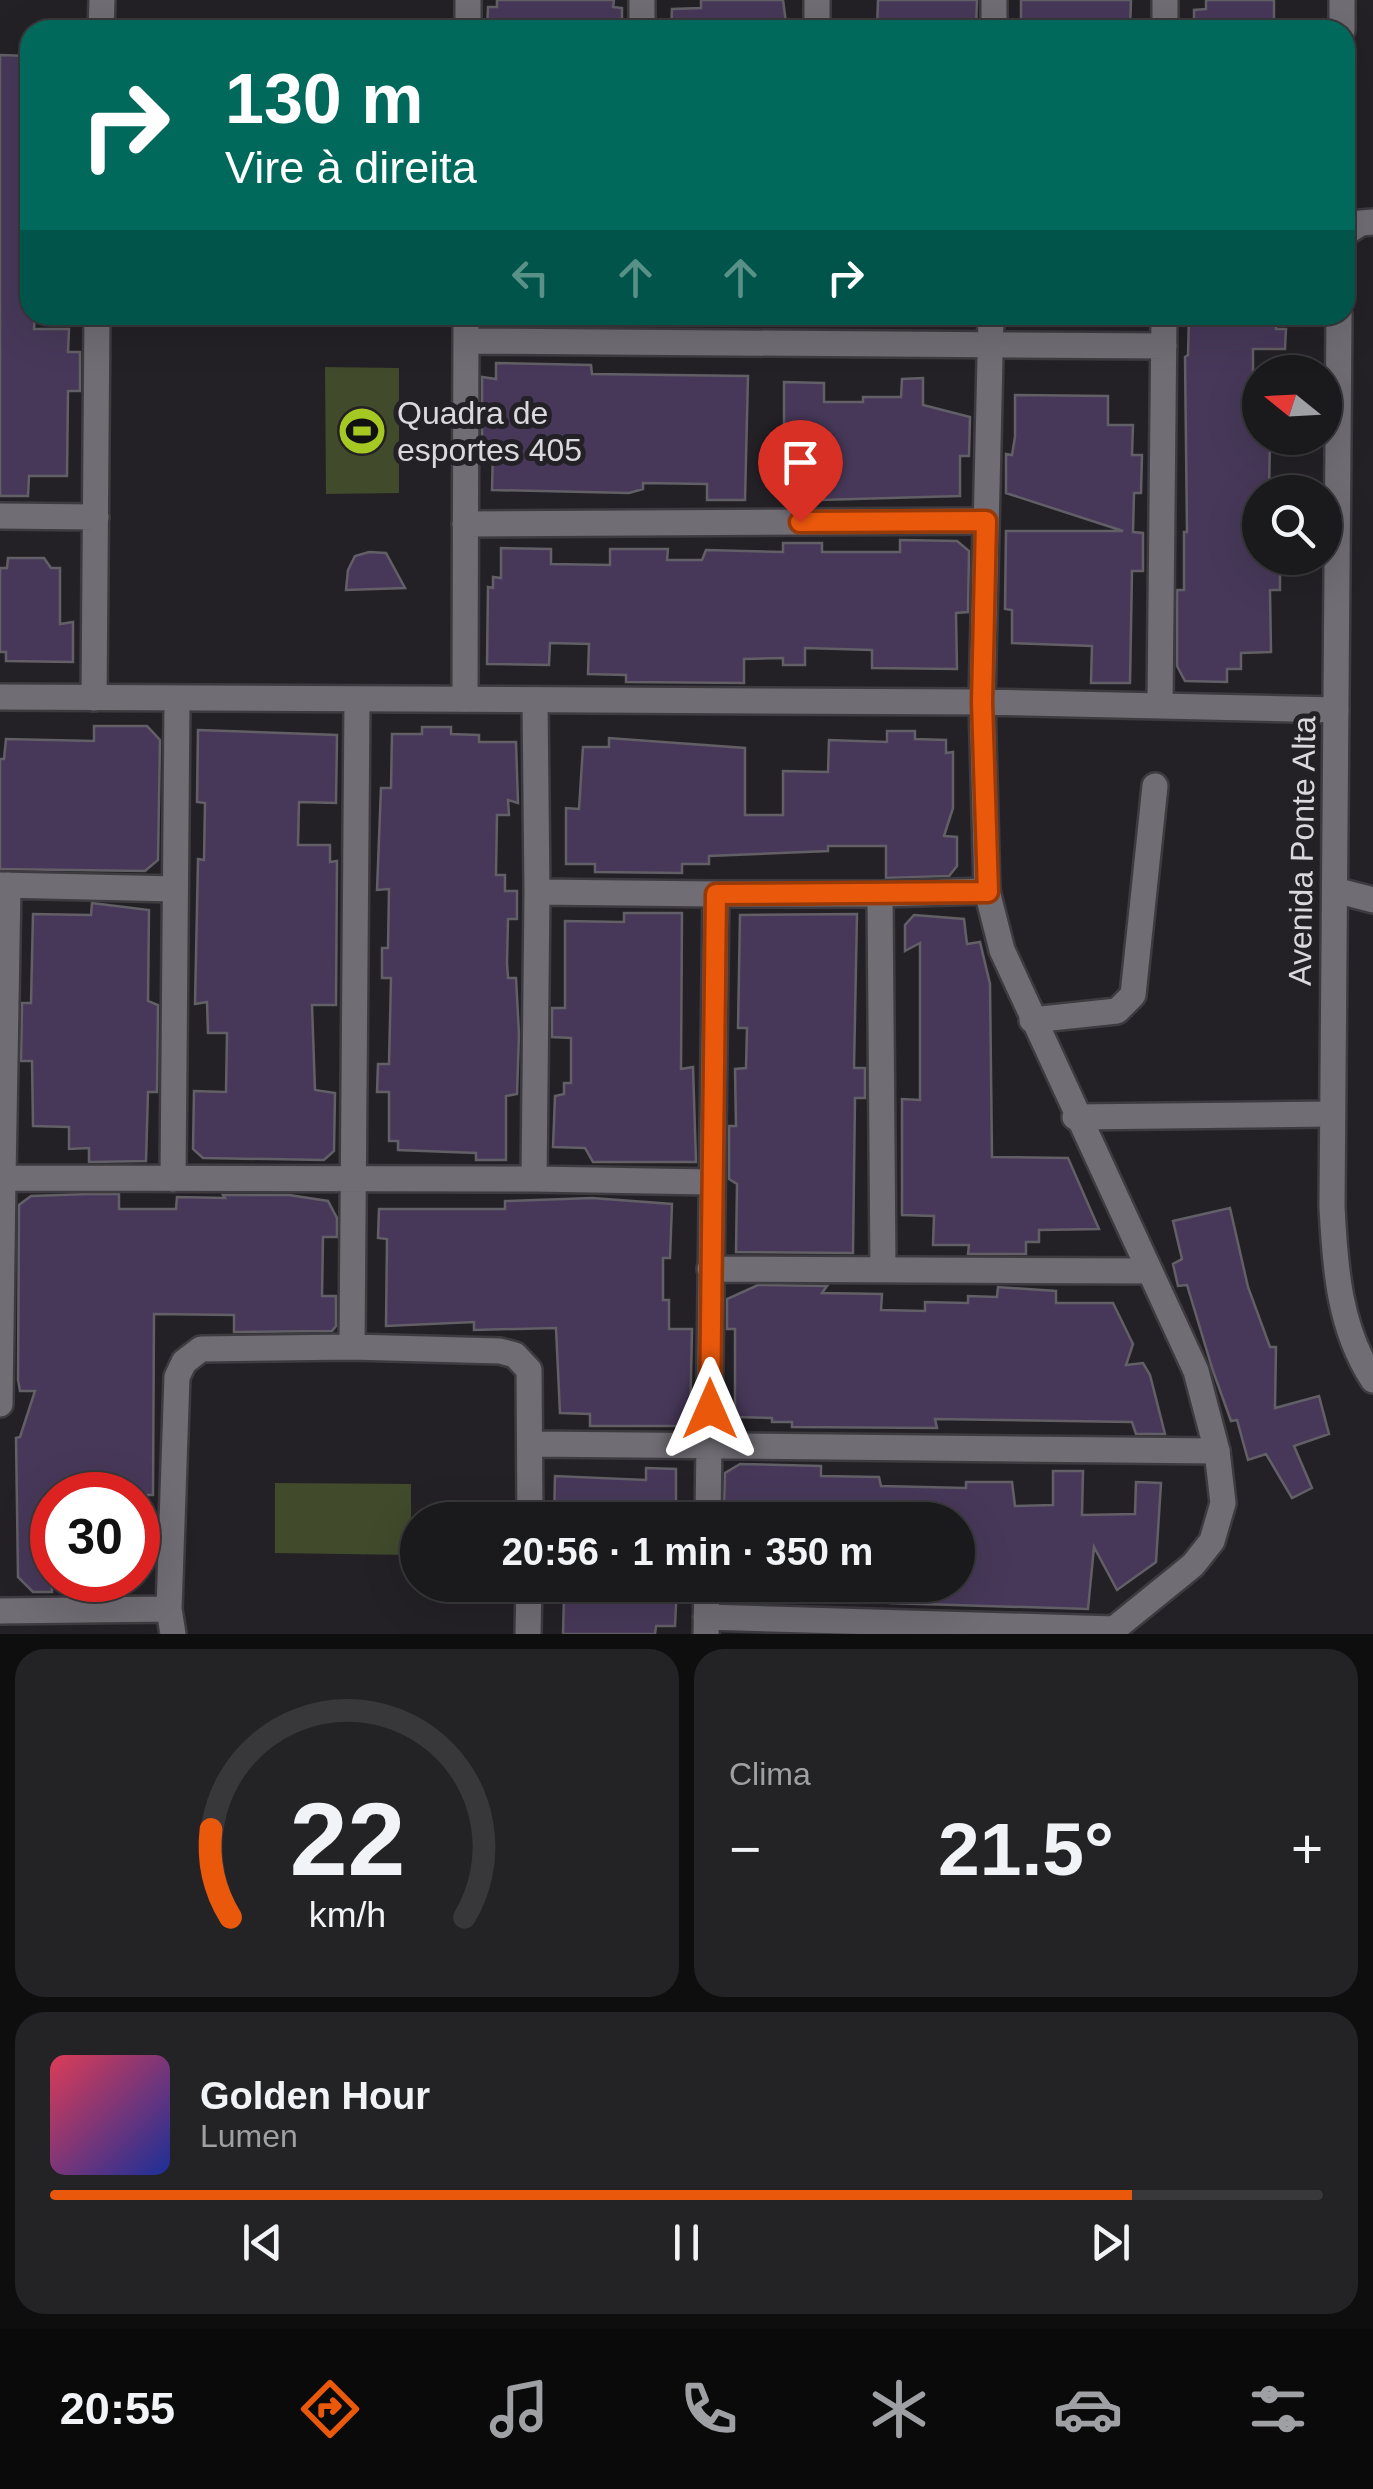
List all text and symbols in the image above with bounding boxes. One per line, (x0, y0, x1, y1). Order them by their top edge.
icon: right (60, 60, 190, 190)
text: 130 m (225, 60, 423, 138)
text: Vire à direita (225, 142, 477, 193)
icon: left (503, 250, 558, 305)
icon: ahead (608, 250, 663, 305)
icon: ahead (713, 250, 768, 305)
icon: right (818, 250, 873, 305)
north arrow (1242, 355, 1342, 455)
map controls (1242, 355, 1342, 575)
place label: Quadra de esportes 405 (397, 395, 582, 468)
sports icon: Quadra de esportes 405 (336, 405, 388, 457)
pin (758, 420, 843, 523)
icon: arrive (773, 435, 828, 490)
button: search (1242, 475, 1342, 575)
street label: Avenida Ponte Alta (1282, 716, 1322, 986)
position arrow (658, 1357, 762, 1461)
speed limit sign: 30 (30, 1472, 160, 1602)
text: 20:56 · 1 min · 350 m (502, 1531, 873, 1573)
text: Clima (729, 1756, 811, 1792)
text: 22 (289, 1781, 405, 1897)
text: 21.5° (938, 1807, 1114, 1891)
text: − (729, 1818, 761, 1880)
text: + (1291, 1818, 1323, 1880)
text: km/h (308, 1895, 386, 1935)
text: Golden Hour (200, 2075, 430, 2117)
text: Lumen (200, 2118, 298, 2154)
icon: previous (235, 2215, 290, 2270)
icon: pause (659, 2215, 714, 2270)
icon: next (1083, 2215, 1138, 2270)
icon: directions (295, 2374, 365, 2444)
icon: music (484, 2374, 554, 2444)
icon: phone (674, 2374, 744, 2444)
icon: climate (864, 2374, 934, 2444)
icon: car (1053, 2374, 1123, 2444)
icon: filters (1243, 2374, 1313, 2444)
text: 20:55 (60, 2383, 175, 2434)

